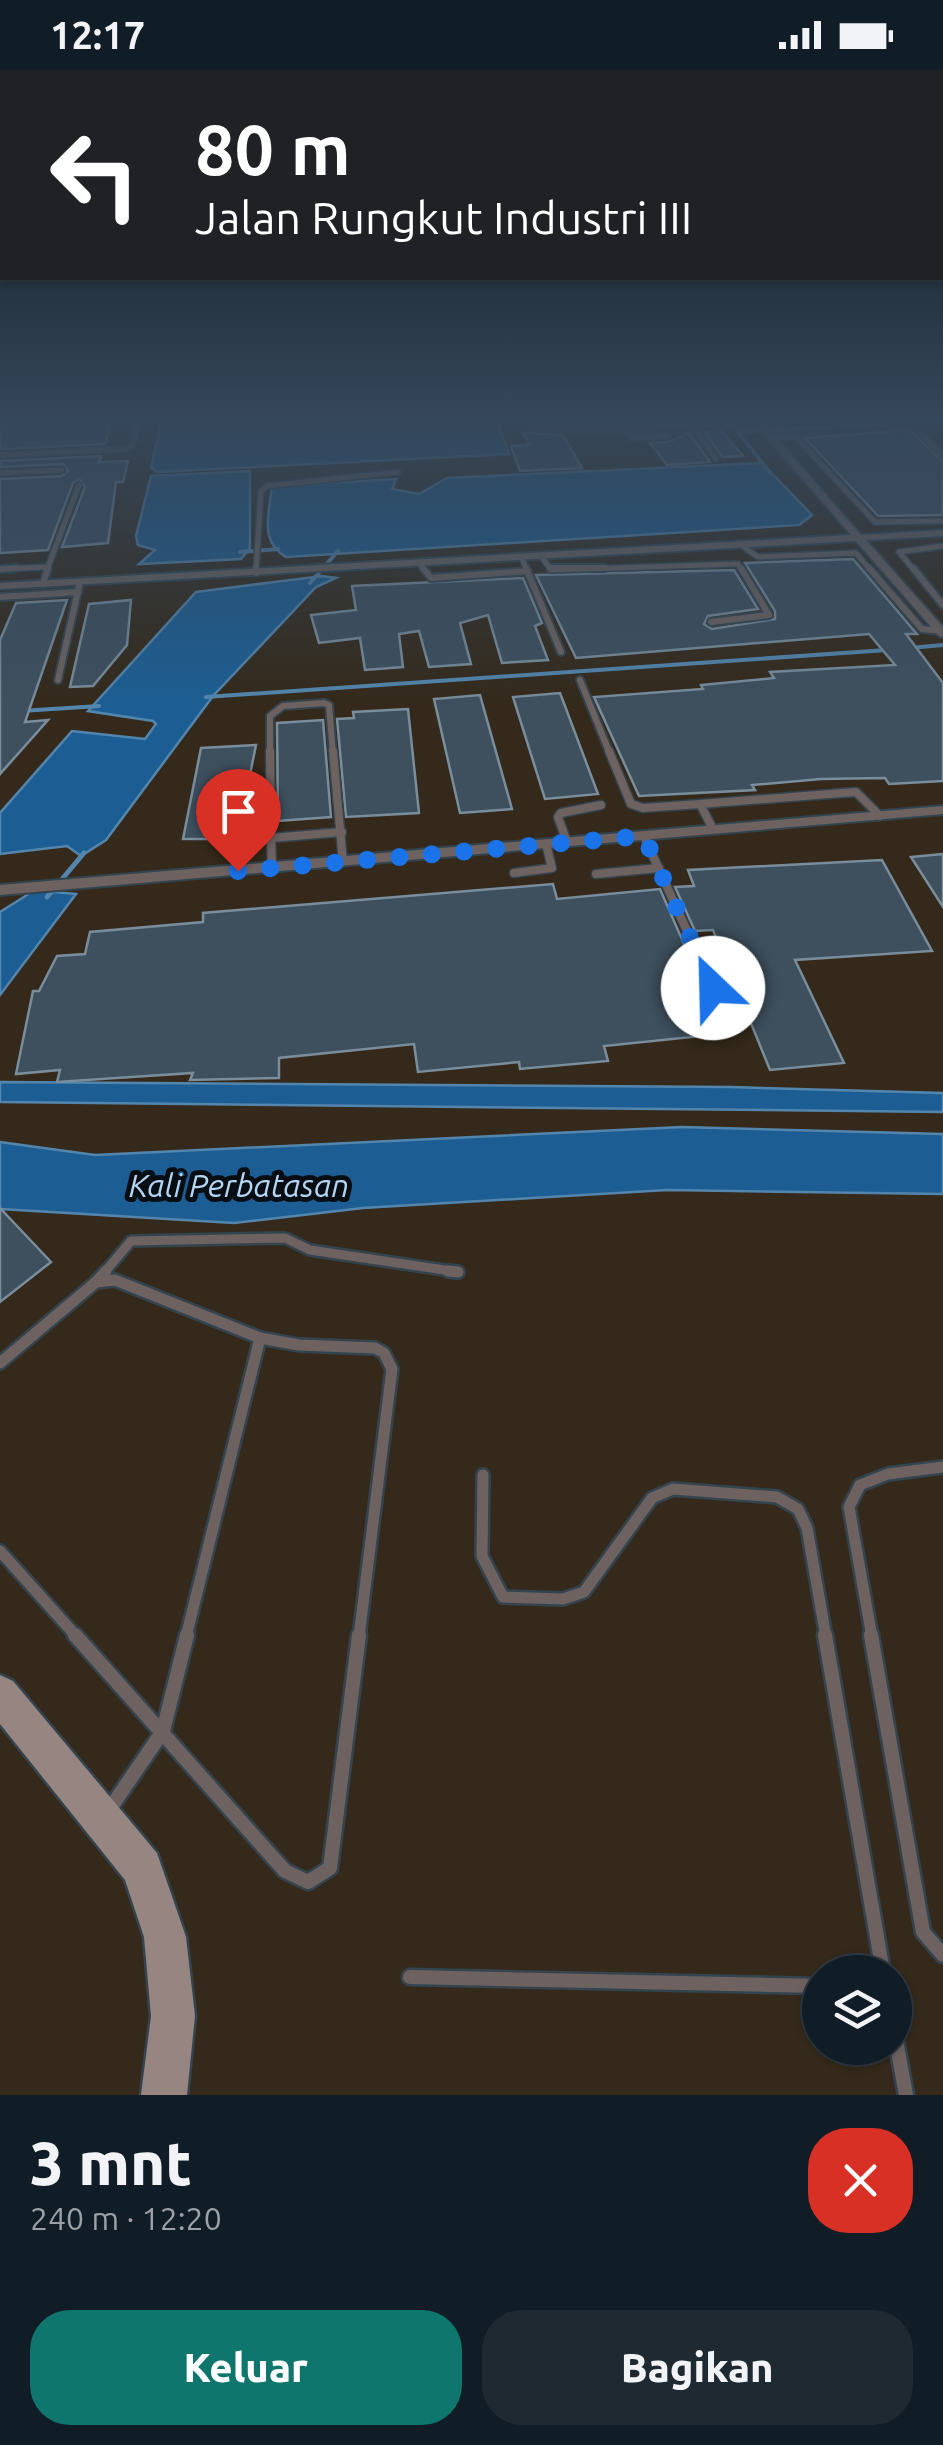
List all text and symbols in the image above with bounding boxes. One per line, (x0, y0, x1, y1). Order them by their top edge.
text: 12:17 (50, 14, 145, 56)
icon: left (30, 110, 160, 240)
text: 80 m (195, 110, 351, 188)
text: Jalan Rungkut Industri III (195, 192, 692, 243)
pin (196, 769, 281, 872)
icon: arrive (211, 784, 266, 839)
position arrow (661, 936, 765, 1040)
water label: Kali Perbatasan (129, 1167, 349, 1203)
map controls (802, 1955, 912, 2065)
button: layers (802, 1955, 912, 2065)
button: close (808, 2128, 913, 2233)
text: 3 mnt (30, 2129, 192, 2196)
text: 240 m · 12:20 (30, 2200, 222, 2236)
button: Keluar (30, 2310, 462, 2425)
button: Bagikan (482, 2310, 913, 2425)

